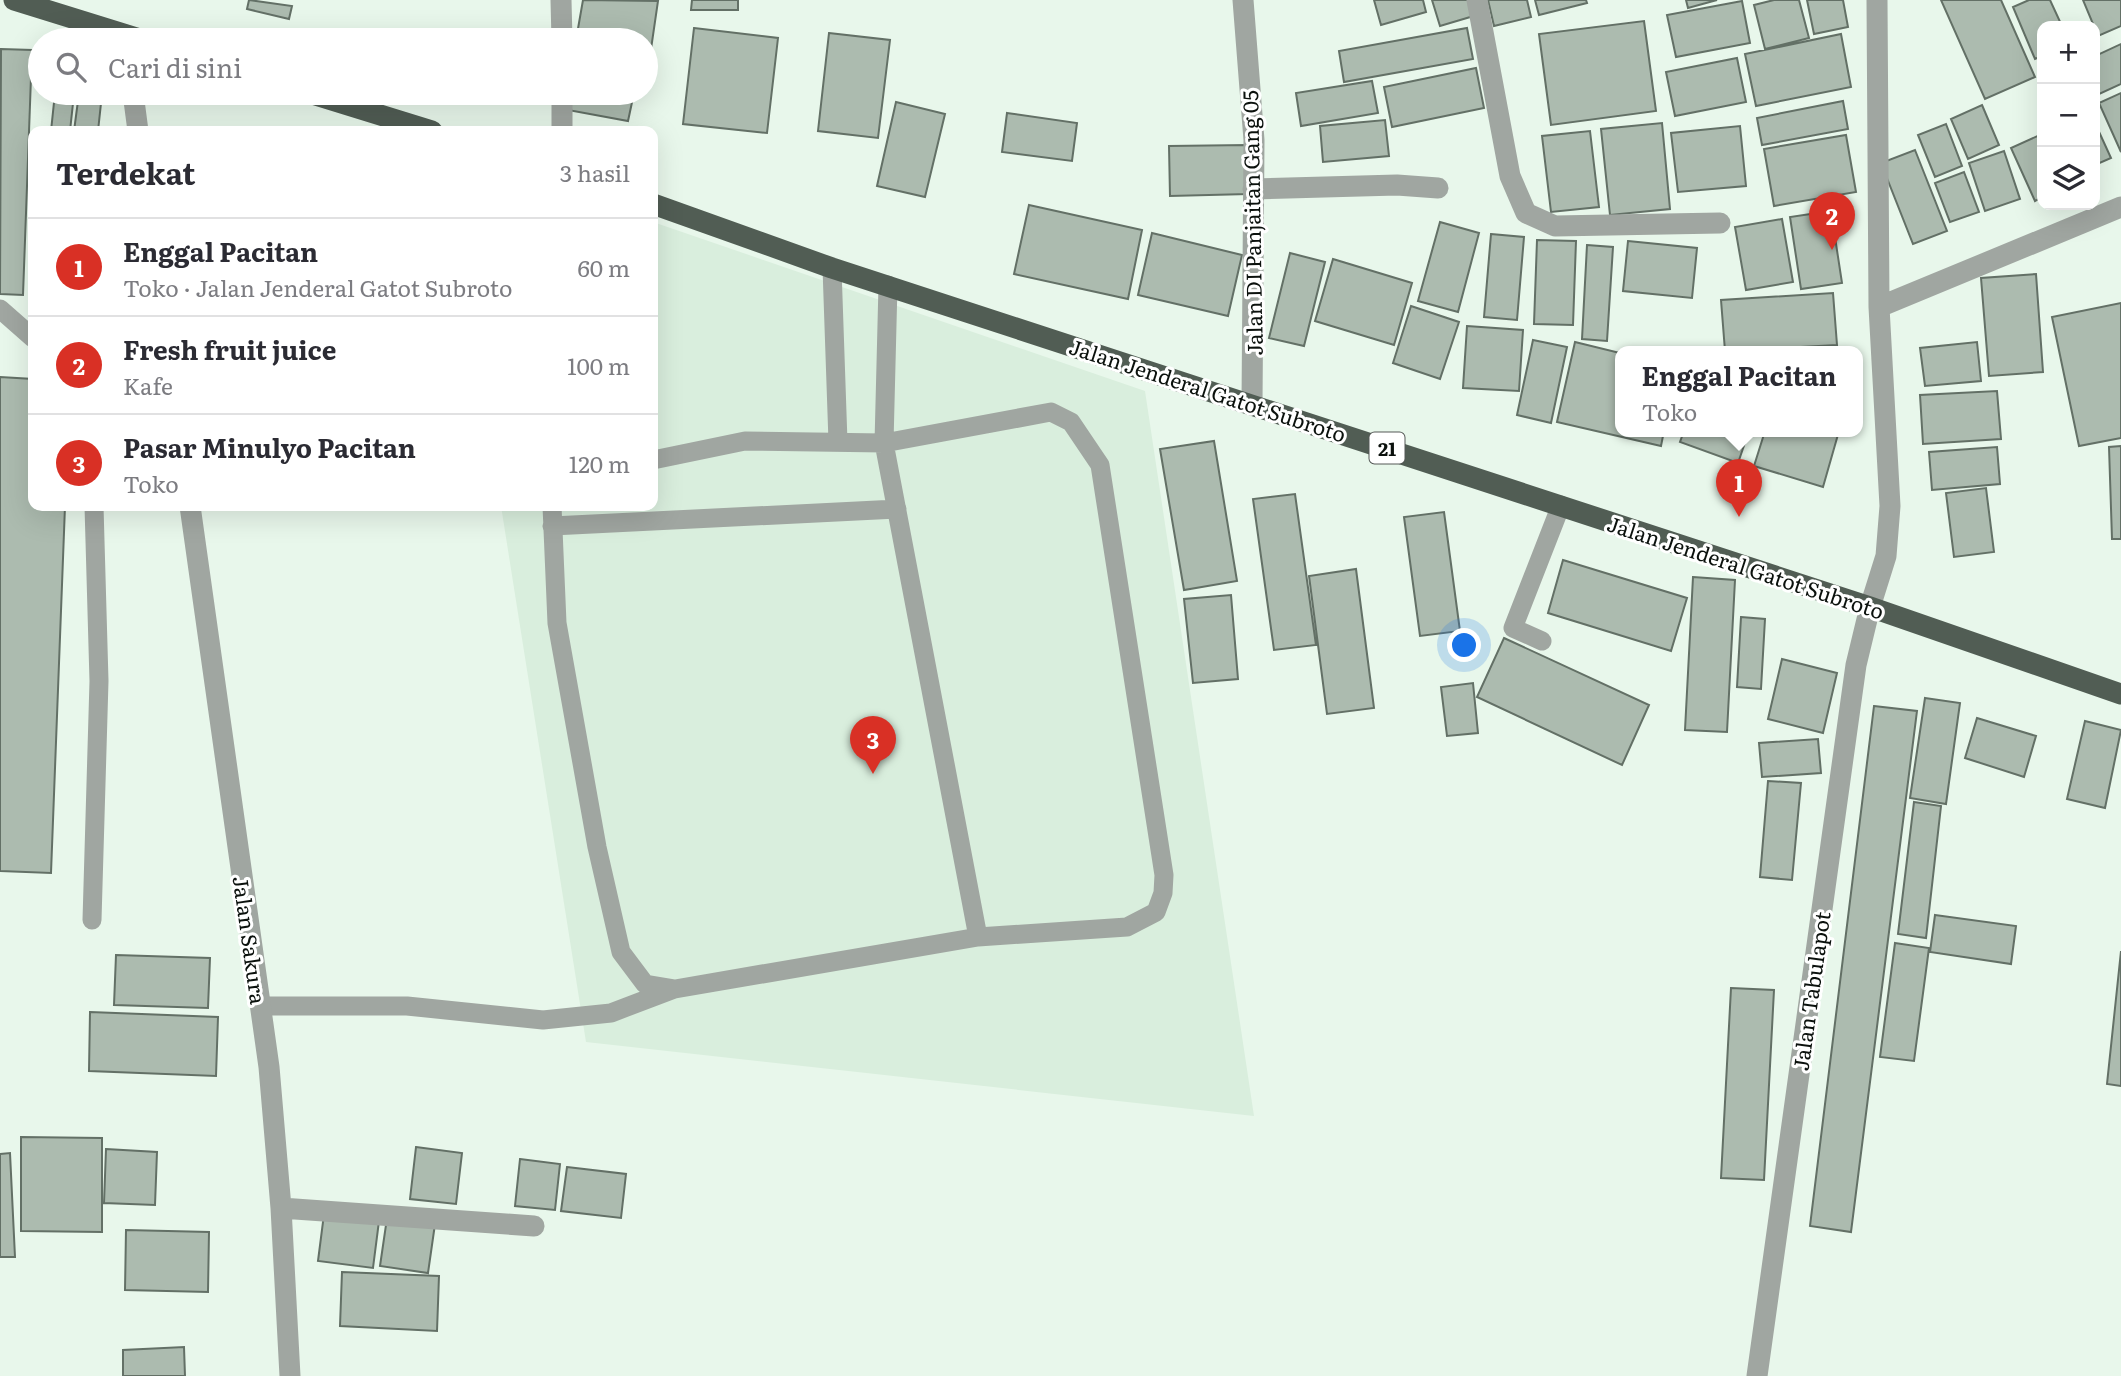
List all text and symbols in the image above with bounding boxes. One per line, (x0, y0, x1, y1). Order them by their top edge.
map controls (2037, 21, 2100, 210)
button: + (2037, 21, 2100, 84)
search box (28, 28, 658, 105)
text: Cari di sini (108, 47, 242, 86)
icon: search (52, 48, 90, 86)
button: − (2037, 84, 2100, 147)
street label: Jalan DI Panjaitan Gang 05 (1233, 90, 1269, 356)
button: layers (2037, 147, 2100, 210)
text: Terdekat (56, 150, 195, 194)
text: 3 hasil (560, 155, 630, 189)
pin: 2 (1809, 192, 1855, 250)
text: Enggal Pacitan (123, 231, 318, 270)
text: 1 (74, 250, 84, 284)
text: 60 m (577, 250, 630, 284)
text: Toko · Jalan Jenderal Gatot Subroto (123, 270, 512, 304)
text: Fresh fruit juice (123, 329, 336, 368)
street label: Jalan Jenderal Gatot Subroto (1066, 330, 1350, 448)
popup (1615, 346, 1863, 437)
text: 2 (73, 348, 85, 382)
text: 100 m (567, 348, 630, 382)
text: Enggal Pacitan (1641, 355, 1837, 394)
text: Kafe (123, 368, 173, 402)
text: Toko (1641, 394, 1697, 428)
text: Pasar Minulyo Pacitan (123, 427, 416, 466)
road number: 21 (1370, 432, 1404, 463)
text: 3 (73, 446, 85, 480)
text: 120 m (569, 446, 630, 480)
pin: 1 (1716, 459, 1762, 517)
text: Toko (123, 466, 179, 500)
street label: Jalan Jenderal Gatot Subroto (1604, 507, 1888, 625)
your location (1447, 628, 1481, 662)
pin: 3 (850, 716, 896, 774)
street label: Jalan Sakura (227, 874, 275, 1007)
street label: Jalan Tabulapot (1783, 909, 1837, 1073)

